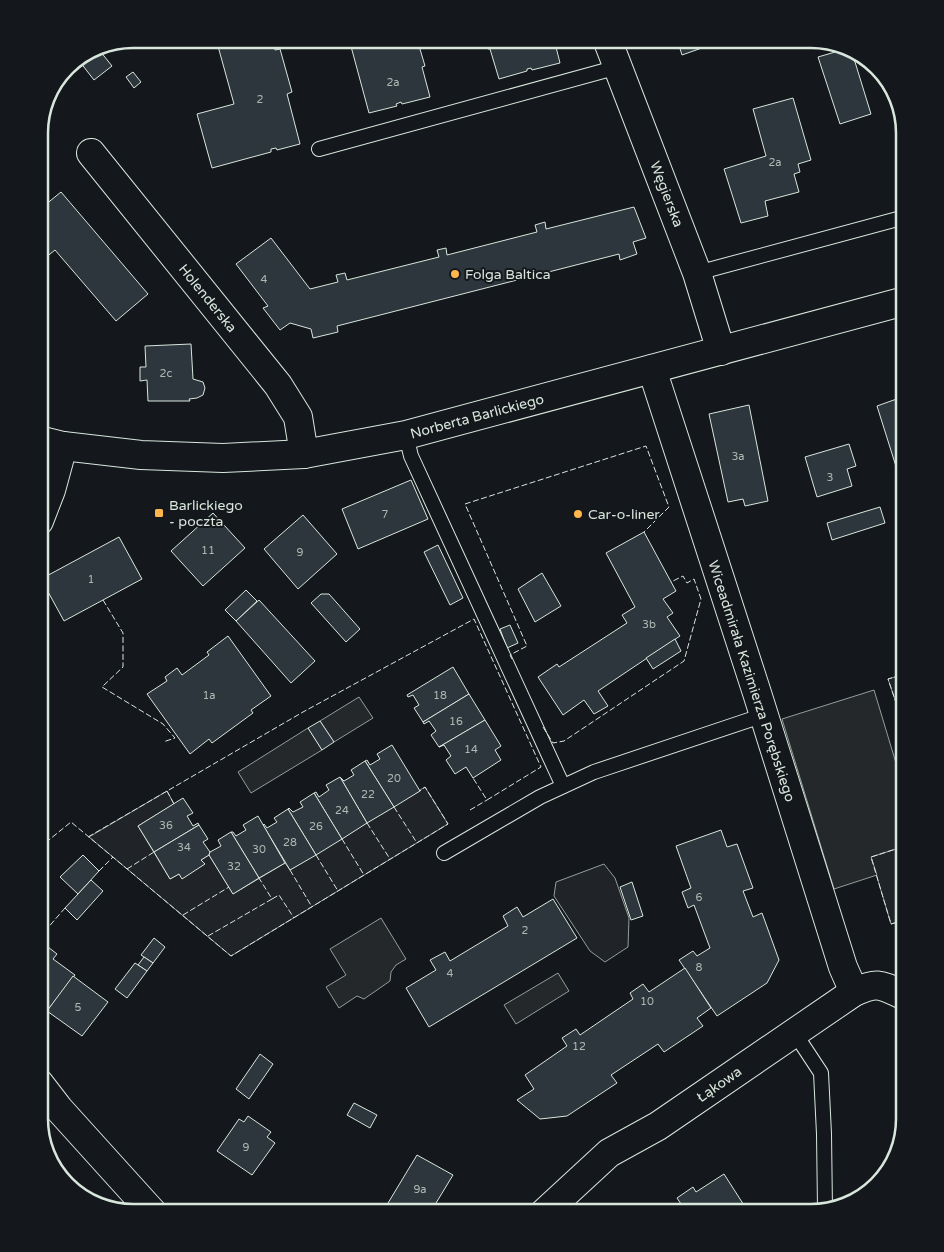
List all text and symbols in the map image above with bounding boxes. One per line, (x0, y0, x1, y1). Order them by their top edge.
house number: 2a (386, 76, 400, 89)
house number: 2 (257, 93, 264, 106)
house number: 2a (768, 156, 782, 169)
street label: Węgierska (646, 159, 687, 229)
street label: Holenderska (175, 261, 240, 336)
place label: Folga Baltica (465, 266, 551, 283)
marker: Folga Baltica (449, 268, 461, 280)
house number: 4 (261, 273, 268, 286)
house number: 2c (160, 367, 173, 380)
street label: Norberta Barlickiego (408, 390, 546, 443)
house number: 3a (731, 450, 745, 463)
house number: 3 (827, 471, 834, 484)
place label: Barlickiego - poczta (169, 497, 243, 530)
place label: Car-o-liner (588, 506, 660, 523)
marker: Barlickiego - poczta (153, 507, 165, 519)
house number: 7 (382, 508, 389, 521)
marker: Car-o-liner (572, 508, 584, 520)
house number: 11 (201, 544, 215, 557)
house number: 9 (297, 546, 304, 559)
street label: Wiceadmirała Kazimierza Porębskiego (704, 558, 799, 804)
house number: 1 (88, 573, 94, 586)
house number: 3b (642, 618, 656, 631)
house number: 1a (202, 689, 216, 702)
house number: 18 (433, 689, 447, 702)
house number: 16 (449, 715, 463, 728)
house number: 14 (464, 743, 478, 756)
house number: 20 (387, 772, 401, 785)
house number: 22 (361, 788, 375, 801)
house number: 24 (335, 804, 349, 817)
house number: 36 (159, 819, 173, 832)
house number: 26 (309, 820, 323, 833)
house number: 28 (283, 836, 297, 849)
house number: 34 (177, 841, 191, 854)
house number: 30 (252, 843, 266, 856)
house number: 32 (227, 860, 241, 873)
house number: 6 (696, 891, 703, 904)
house number: 2 (522, 924, 529, 937)
house number: 8 (696, 961, 703, 974)
house number: 4 (447, 967, 454, 980)
house number: 10 (640, 995, 654, 1008)
house number: 5 (75, 1001, 82, 1014)
house number: 12 (572, 1040, 586, 1053)
street label: Łąkowa (694, 1063, 745, 1106)
house number: 9 (243, 1141, 250, 1154)
house number: 9a (413, 1183, 427, 1196)

